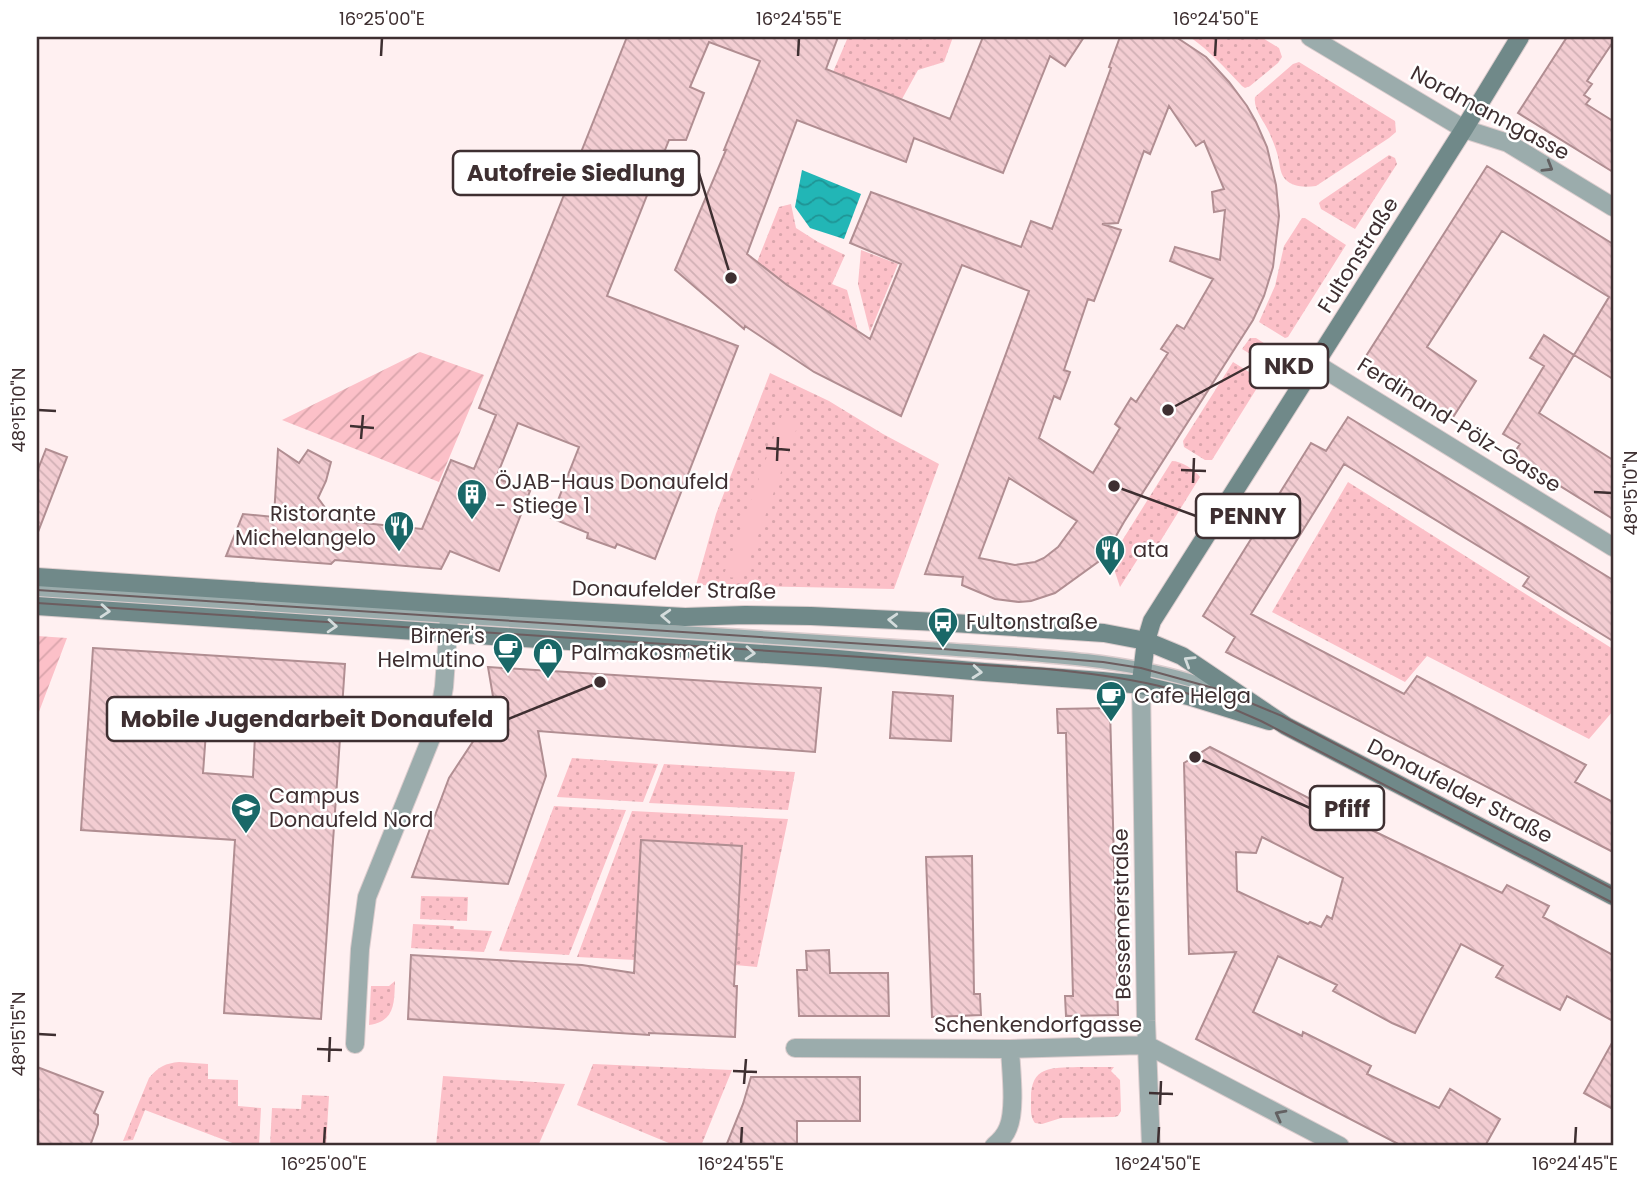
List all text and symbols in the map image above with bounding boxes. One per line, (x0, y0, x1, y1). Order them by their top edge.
text: 16°25'00"E (339, 6, 425, 31)
text: 16°24'55"E (756, 6, 842, 31)
text: 16°24'50"E (1173, 6, 1259, 31)
street label: Nordmanngasse (1406, 58, 1575, 167)
callout: Autofreie Siedlung (453, 151, 699, 195)
text: Autofreie Siedlung (467, 157, 685, 189)
one-way arrow (1540, 159, 1553, 172)
street label: Fultonstraße (1310, 191, 1405, 318)
callout: NKD (1250, 344, 1328, 388)
text: NKD (1264, 350, 1314, 382)
street label: Ferdinand-Pölz-Gasse (1352, 350, 1567, 499)
text: 48°15'10"N (6, 368, 31, 452)
text: 48°15'10"N (1618, 451, 1643, 535)
place label: ÖJAB-Haus Donaufeld - Stiege 1 (495, 467, 729, 520)
building icon: ÖJAB-Haus Donaufeld - Stiege 1 (455, 477, 489, 521)
callout: PENNY (1196, 494, 1300, 538)
place label: Ristorante Michelangelo (235, 499, 376, 552)
text: PENNY (1210, 500, 1287, 532)
restaurant icon: Ristorante Michelangelo (382, 509, 416, 553)
restaurant icon: ata (1093, 533, 1127, 577)
place label: ata (1133, 535, 1169, 564)
street label: Donaufelder Straße (572, 573, 776, 606)
one-way arrow (100, 603, 111, 618)
bus stop icon: Fultonstraße (926, 605, 960, 649)
place label: Fultonstraße (966, 607, 1098, 636)
one-way arrow (660, 609, 671, 624)
one-way arrow (887, 612, 898, 627)
one-way arrow (327, 618, 338, 633)
place label: Birner's Helmutino (378, 621, 485, 674)
cafe icon: Birner's Helmutino (491, 631, 525, 675)
shop icon: Palmakosmetik (531, 636, 565, 680)
place label: Palmakosmetik (571, 638, 732, 667)
one-way arrow (745, 645, 756, 660)
one-way arrow (1183, 656, 1196, 669)
one-way arrow (971, 664, 982, 679)
cafe icon: Cafe Helga (1094, 679, 1128, 723)
place label: Cafe Helga (1134, 681, 1251, 710)
callout: Mobile Jugendarbeit Donaufeld (107, 697, 508, 741)
text: Mobile Jugendarbeit Donaufeld (121, 703, 493, 735)
street label: Donaufelder Straße (1363, 731, 1558, 850)
place label: Campus Donaufeld Nord (269, 781, 434, 834)
callout: Pfiff (1310, 786, 1384, 830)
school or university icon: Campus Donaufeld Nord (229, 791, 263, 835)
text: Pfiff (1324, 793, 1370, 825)
street label: Bessemerstraße (1106, 828, 1137, 1000)
text: 48°15'15"N (6, 992, 31, 1076)
street label: Schenkendorfgasse (934, 1010, 1142, 1039)
one-way arrow (1275, 1109, 1287, 1123)
text: 16°25'00"E (281, 1151, 367, 1176)
text: 16°24'55"E (698, 1151, 784, 1176)
text: 16°24'50"E (1115, 1151, 1201, 1176)
text: 16°24'45"E (1532, 1151, 1618, 1176)

